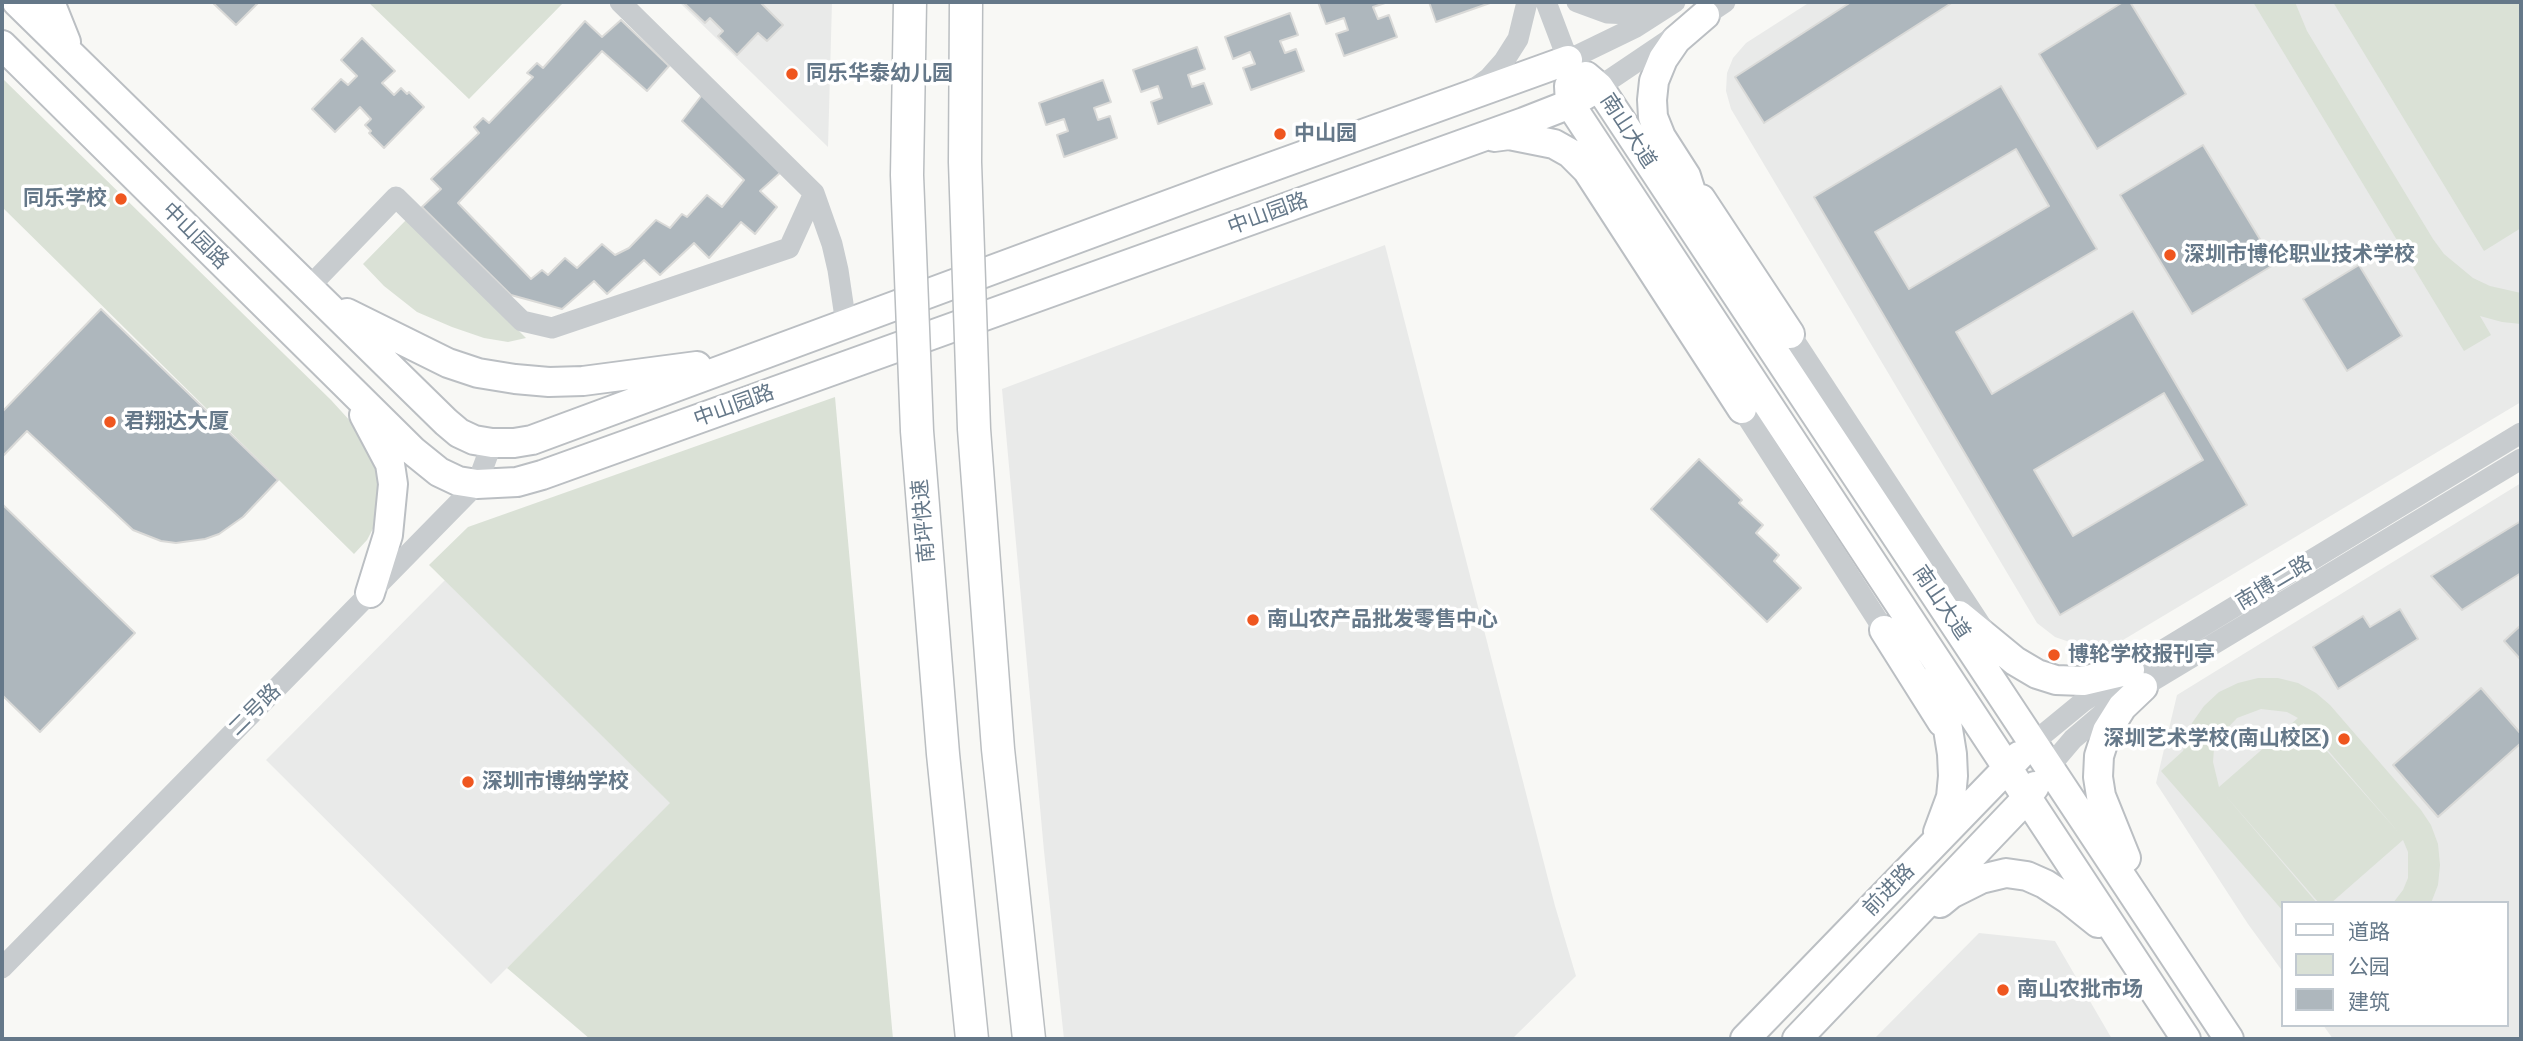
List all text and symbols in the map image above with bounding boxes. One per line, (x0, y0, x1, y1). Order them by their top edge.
place label: 同乐华泰幼儿园 (806, 61, 953, 87)
marker: 同乐华泰幼儿园 (784, 66, 800, 82)
street label: 南山大道 (1595, 89, 1661, 173)
place label: 中山园 (1294, 121, 1357, 147)
marker: 中山园 (1272, 126, 1288, 142)
place label: 同乐学校 (23, 186, 107, 212)
street label: 中山园路 (1224, 188, 1312, 240)
marker: 同乐学校 (113, 191, 129, 207)
street label: 中山园路 (156, 197, 234, 275)
place label: 深圳市博伦职业技术学校 (2184, 242, 2415, 268)
marker: 深圳市博伦职业技术学校 (2162, 247, 2178, 263)
street label: 中山园路 (690, 380, 778, 432)
place label: 君翔达大厦 (124, 409, 229, 435)
marker: 君翔达大厦 (102, 414, 118, 430)
street label: 南坪快速 (908, 478, 940, 564)
street label: 南博二路 (2232, 551, 2316, 615)
street label: 南山大道 (1907, 561, 1975, 645)
place label: 南山农产品批发零售中心 (1267, 607, 1498, 633)
marker: 南山农产品批发零售中心 (1245, 612, 1261, 628)
place label: 博轮学校报刊亭 (2068, 642, 2215, 668)
marker: 博轮学校报刊亭 (2046, 647, 2062, 663)
street label: 二号路 (224, 679, 286, 741)
place label: 深圳艺术学校(南山校区) (2104, 726, 2330, 752)
marker: 深圳艺术学校(南山校区) (2336, 731, 2352, 747)
place label: 深圳市博纳学校 (482, 769, 629, 795)
marker: 深圳市博纳学校 (460, 774, 476, 790)
street label: 前进路 (1858, 859, 1920, 921)
legend (2282, 901, 2509, 1027)
text: 道路 (2348, 919, 2390, 944)
text: 公园 (2348, 954, 2390, 979)
place label: 南山农批市场 (2017, 977, 2143, 1003)
marker: 南山农批市场 (1995, 982, 2011, 998)
text: 建筑 (2348, 989, 2390, 1014)

